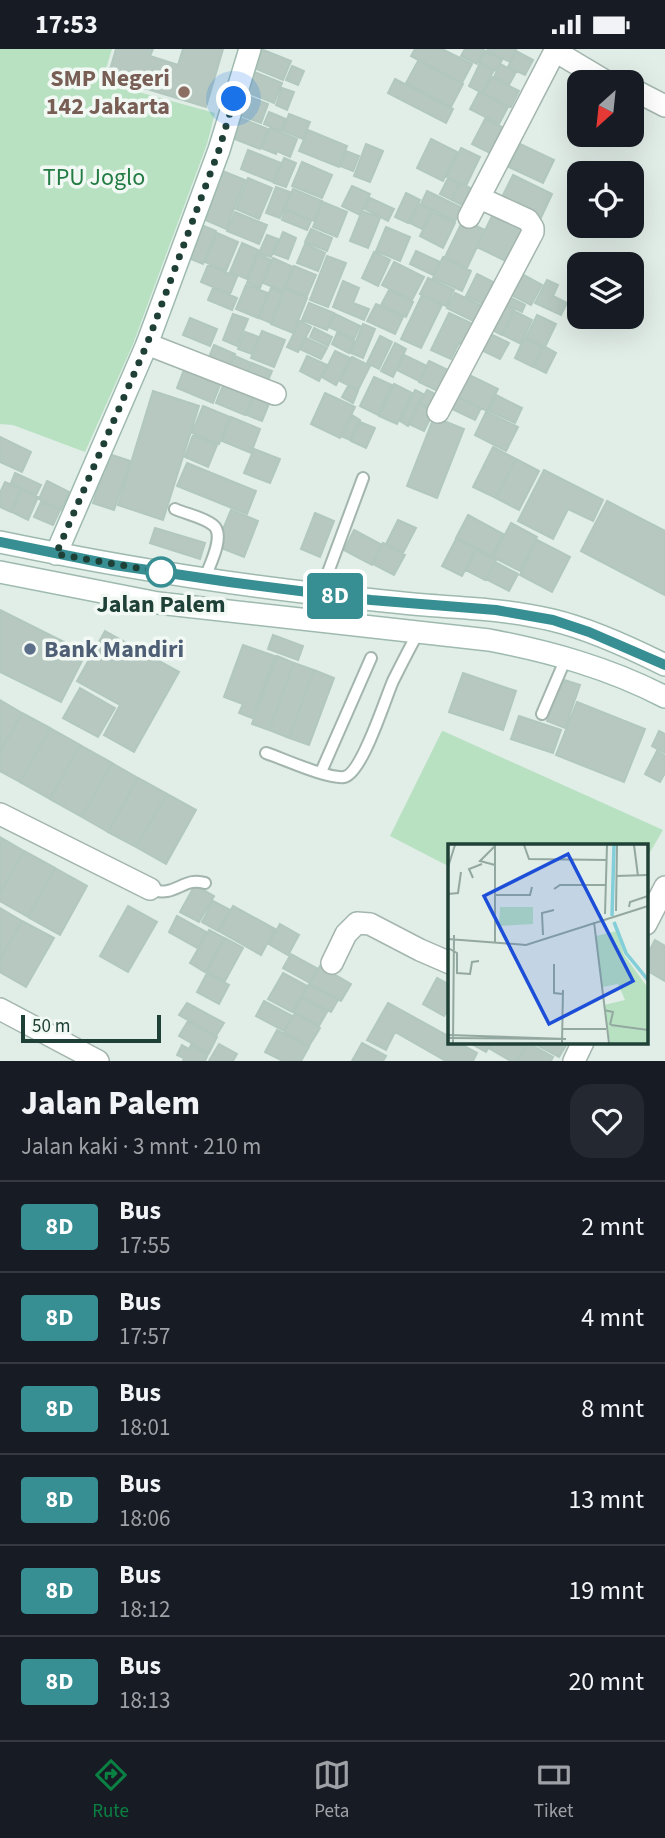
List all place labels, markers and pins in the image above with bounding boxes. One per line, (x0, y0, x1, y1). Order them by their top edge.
place label: SMP Negeri 142 Jakarta (46, 61, 170, 124)
marker: SMP Negeri 142 Jakarta (176, 84, 192, 100)
marker: Jalan Palem (146, 557, 176, 587)
place label: Jalan Palem (97, 587, 225, 622)
place label: Bank Mandiri (44, 632, 184, 667)
marker: Bank Mandiri (22, 641, 38, 657)

